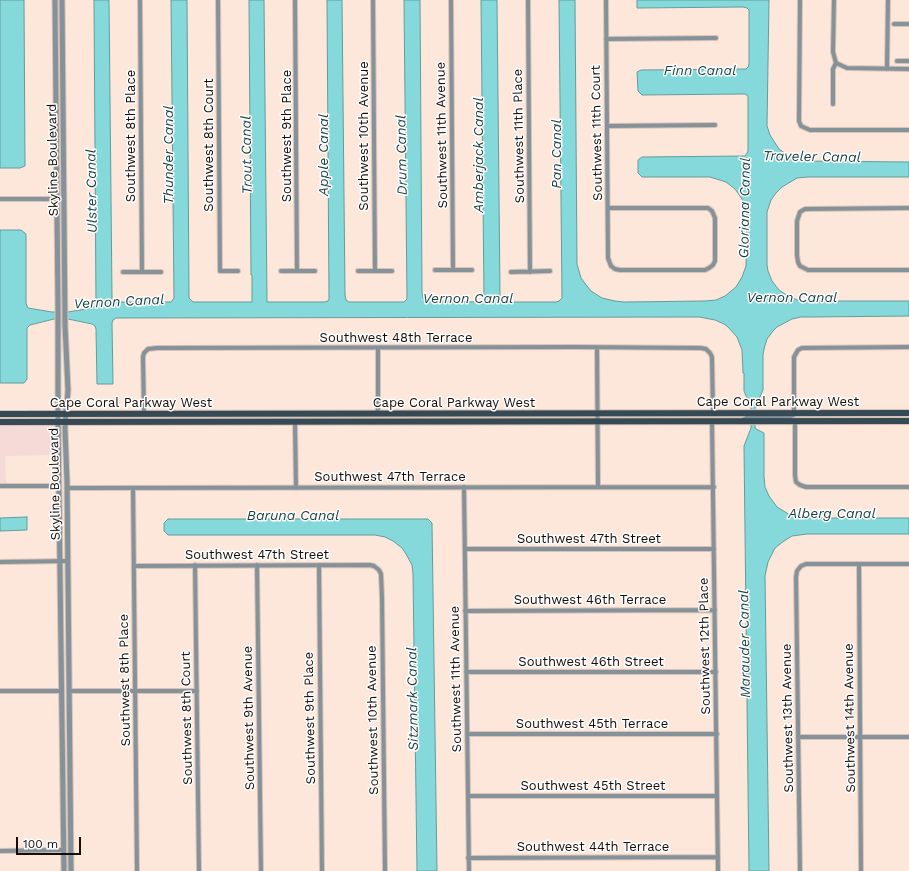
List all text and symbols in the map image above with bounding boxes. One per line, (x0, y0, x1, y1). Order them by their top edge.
street label: Southwest 10th Avenue (356, 61, 372, 211)
street label: Southwest 11th Avenue (433, 62, 451, 208)
water label: Finn Canal (664, 63, 736, 79)
street label: Southwest 11th Court (588, 65, 606, 201)
street label: Southwest 11th Place (510, 69, 528, 203)
street label: Southwest 8th Place (123, 70, 139, 202)
street label: Southwest 9th Place (279, 70, 295, 202)
street label: Southwest 8th Court (201, 78, 217, 212)
water label: Amberjack Canal (471, 97, 487, 213)
street label: Skyline Boulevard (44, 104, 62, 216)
water label: Thunder Canal (161, 105, 177, 205)
water label: Apple Canal (316, 114, 332, 196)
water label: Drum Canal (393, 115, 411, 195)
water label: Trout Canal (238, 116, 256, 194)
water label: Pan Canal (549, 119, 565, 189)
water label: Traveler Canal (763, 148, 861, 166)
water label: Ulster Canal (83, 149, 101, 233)
water label: Gloriana Canal (736, 157, 754, 259)
water label: Vernon Canal (747, 290, 837, 306)
water label: Vernon Canal (73, 291, 165, 313)
water label: Vernon Canal (423, 291, 513, 307)
street label: Southwest 48th Terrace (320, 330, 472, 346)
street label: Cape Coral Parkway West (697, 394, 859, 410)
street label: Cape Coral Parkway West (50, 395, 212, 411)
street label: Cape Coral Parkway West (373, 395, 535, 411)
street label: Skyline Boulevard (46, 428, 64, 540)
street label: Southwest 47th Terrace (314, 469, 466, 485)
water label: Alberg Canal (788, 506, 876, 522)
water label: Baruna Canal (247, 508, 339, 524)
street label: Southwest 47th Street (517, 531, 661, 547)
street label: Southwest 47th Street (185, 547, 329, 563)
street label: Southwest 12th Place (696, 577, 714, 715)
water label: Marauder Canal (736, 590, 754, 698)
street label: Southwest 46th Terrace (514, 592, 666, 608)
street label: Southwest 11th Avenue (447, 606, 465, 752)
street label: Southwest 8th Place (116, 614, 134, 746)
street label: Southwest 13th Avenue (779, 643, 797, 793)
street label: Southwest 14th Avenue (841, 643, 859, 793)
street label: Southwest 10th Avenue (364, 645, 382, 795)
street label: Southwest 9th Avenue (240, 646, 258, 790)
water label: Sitzmark Canal (404, 647, 422, 751)
street label: Southwest 8th Court (178, 651, 196, 785)
street label: Southwest 9th Place (301, 652, 319, 784)
street label: Southwest 46th Street (518, 654, 664, 670)
street label: Southwest 45th Terrace (516, 716, 668, 732)
street label: Southwest 45th Street (520, 778, 666, 794)
scale bar (18, 829, 83, 855)
text: 100 m (23, 837, 58, 851)
street label: Southwest 44th Terrace (517, 839, 669, 855)

